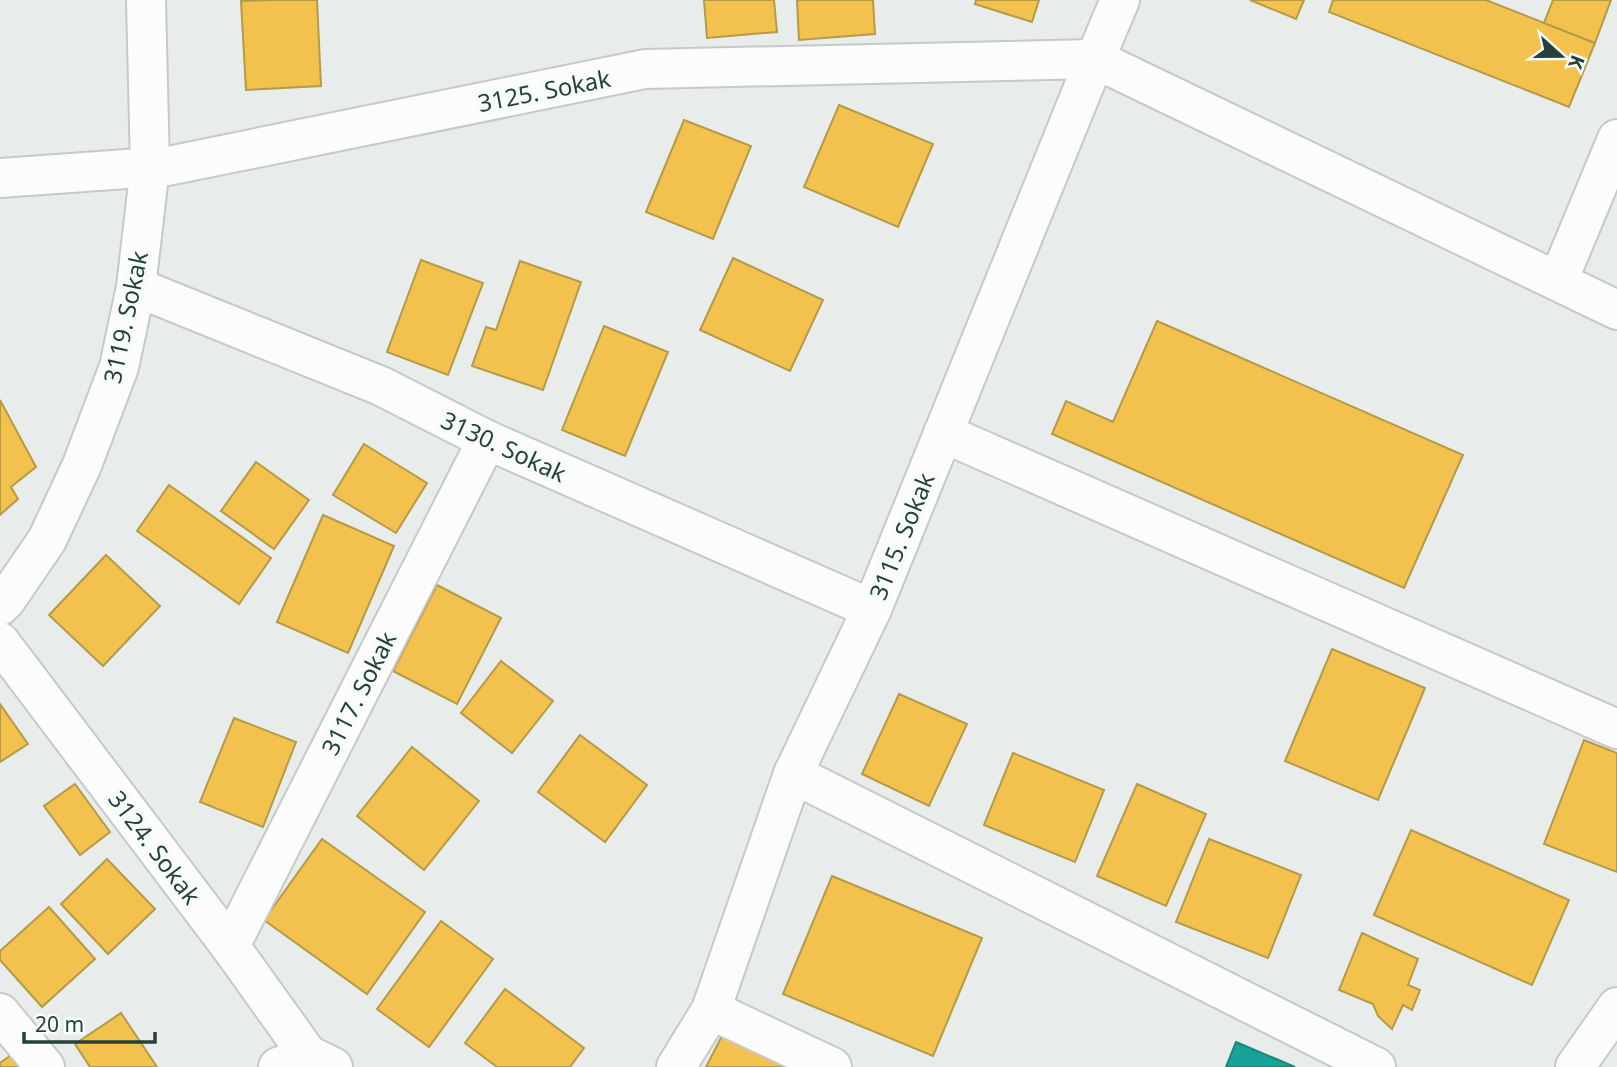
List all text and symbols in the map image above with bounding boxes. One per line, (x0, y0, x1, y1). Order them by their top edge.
north arrow (1526, 21, 1596, 91)
text: K (1562, 52, 1591, 73)
street label: 3125. Sokak (475, 61, 613, 119)
street label: 3119. Sokak (95, 248, 155, 386)
street label: 3130. Sokak (436, 403, 572, 489)
street label: 3115. Sokak (861, 467, 942, 604)
street label: 3117. Sokak (313, 625, 403, 760)
street label: 3124. Sokak (101, 783, 209, 911)
scale bar (24, 1000, 156, 1044)
text: 20 m (35, 1010, 84, 1038)

